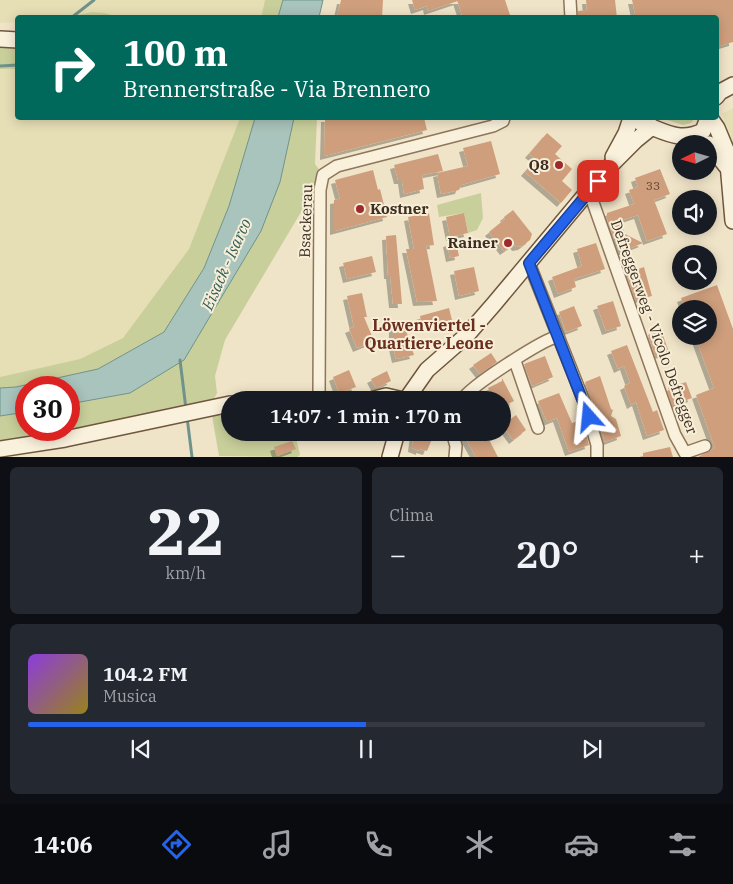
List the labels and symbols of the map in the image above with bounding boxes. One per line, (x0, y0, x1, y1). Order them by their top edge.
north arrow (672, 135, 718, 180)
place label: Q8 (529, 155, 549, 174)
marker: Q8 (553, 159, 565, 171)
pin (577, 160, 619, 202)
house number: 33 (646, 178, 660, 193)
street label: Bsackerau (295, 184, 316, 258)
place label: Kostner (370, 199, 429, 218)
marker: Kostner (354, 203, 366, 215)
water label: Eisack - Isarco (197, 215, 255, 314)
street label: Defreggerweg - Vicolo Defregger (607, 217, 702, 437)
place label: Rainer (448, 233, 499, 252)
marker: Rainer (502, 237, 514, 249)
district label: Löwenviertel - Quartiere Leone (365, 315, 493, 353)
speed limit sign: 30 (15, 376, 80, 441)
position arrow (562, 390, 614, 442)

